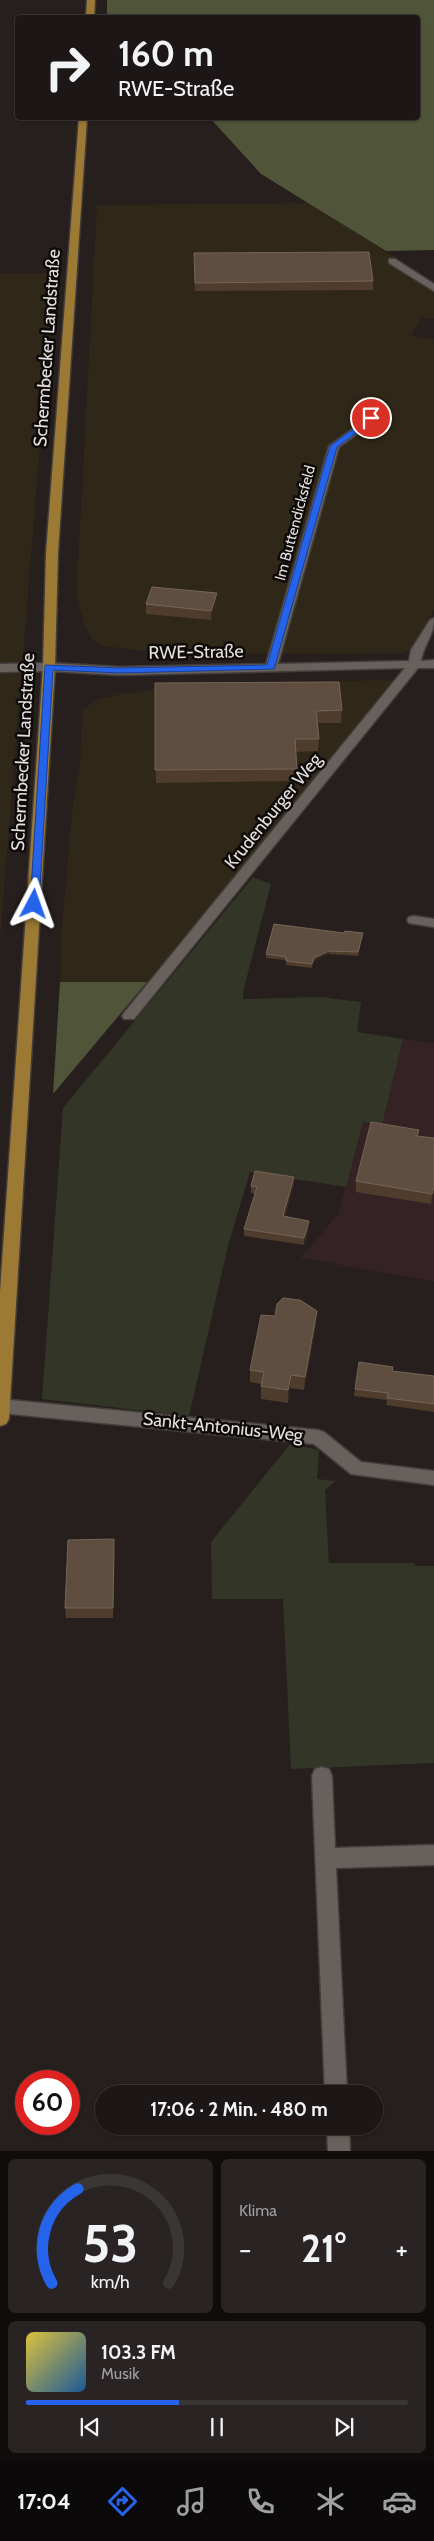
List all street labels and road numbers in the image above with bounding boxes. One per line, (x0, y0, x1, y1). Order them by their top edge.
street label: Schermbecker Landstraße (29, 248, 65, 448)
street label: Im Buttendicksfeld (271, 463, 319, 583)
street label: RWE-Straße (148, 640, 244, 664)
street label: Schermbecker Landstraße (7, 653, 39, 851)
street label: Krudenburger Weg (220, 748, 327, 873)
street label: Sankt-Antonius-Weg (142, 1408, 305, 1446)

